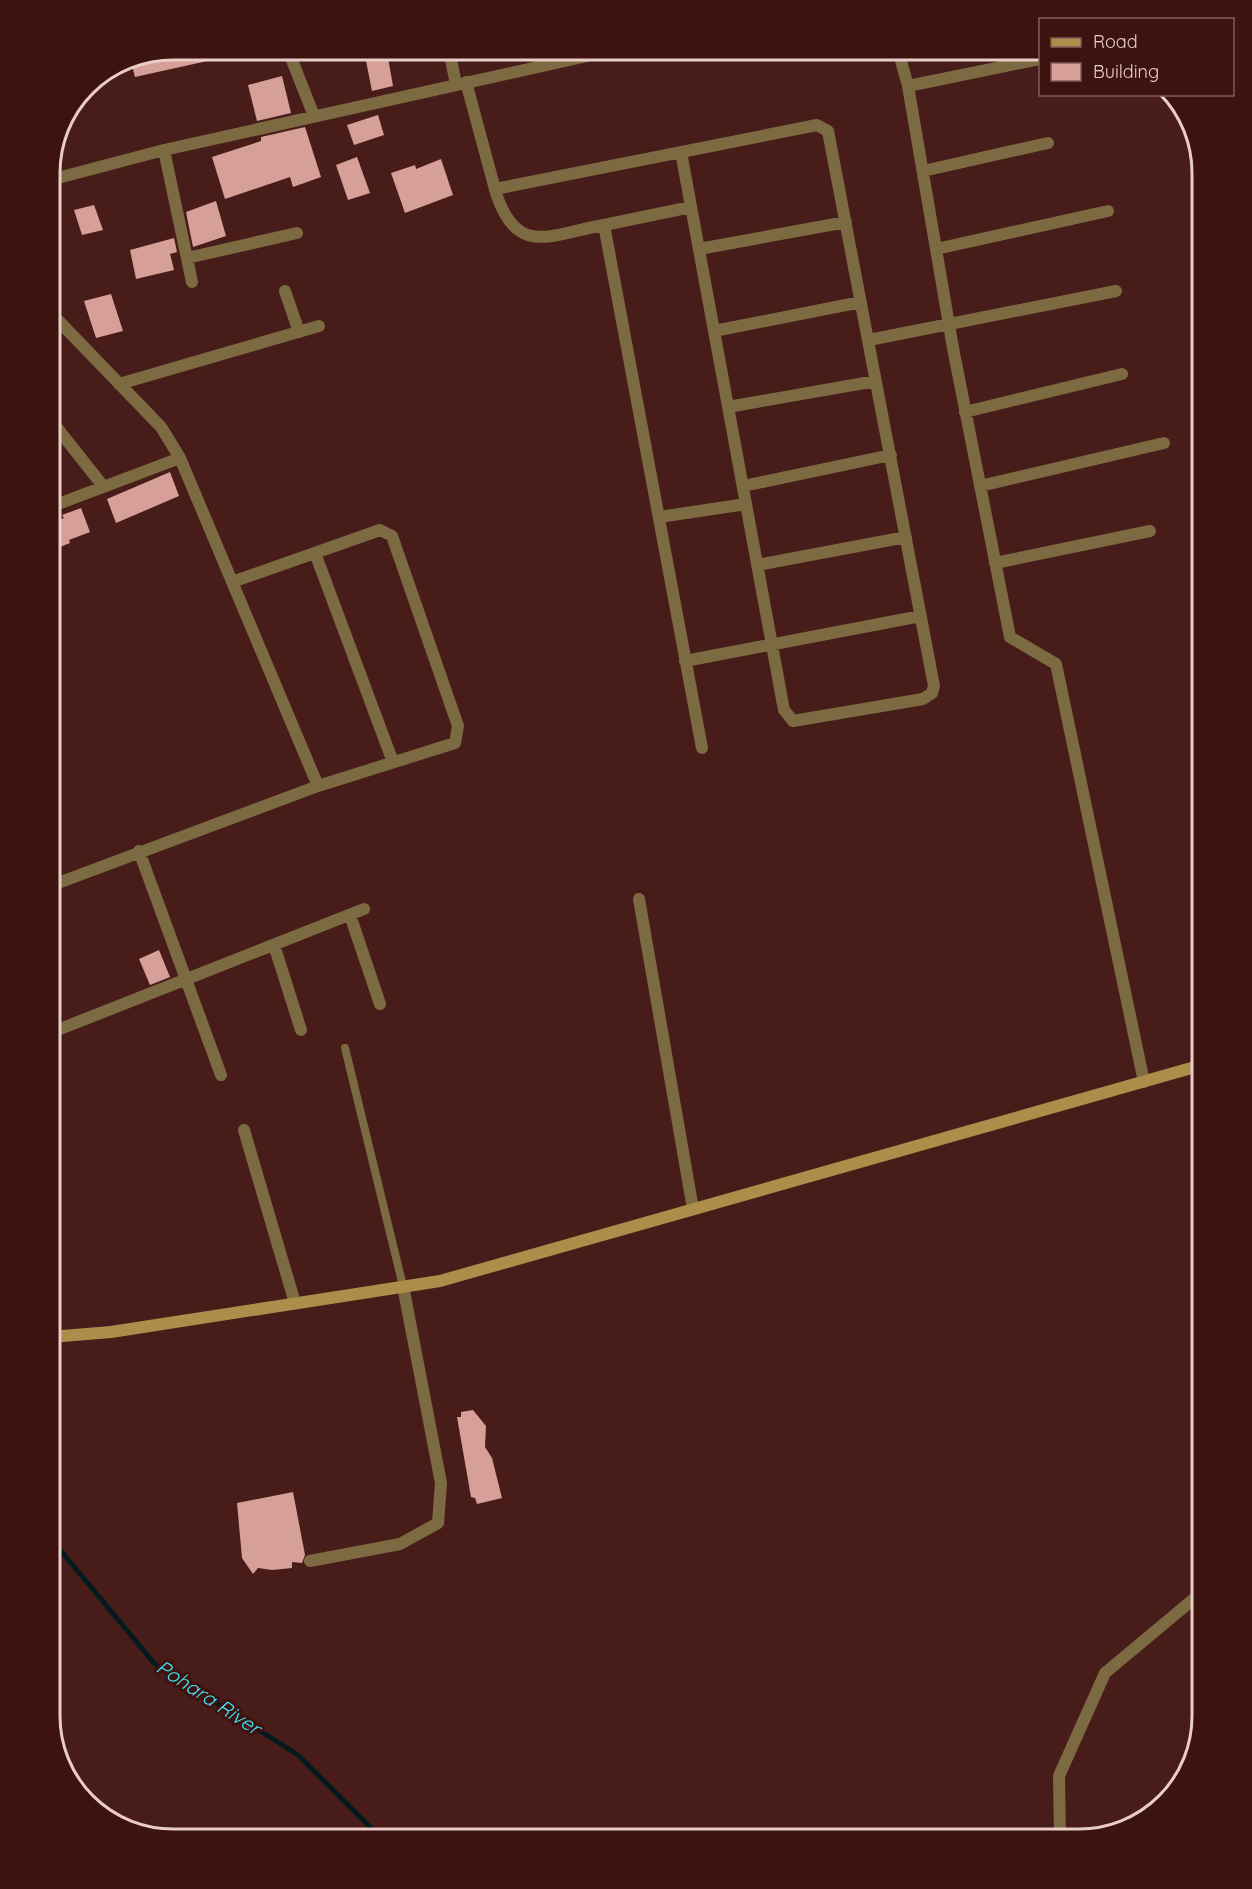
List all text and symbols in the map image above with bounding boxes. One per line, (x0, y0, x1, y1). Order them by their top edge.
legend (1039, 18, 1234, 96)
text: Road (1093, 30, 1138, 53)
text: Building (1093, 60, 1159, 83)
water label: Pohara River (152, 1654, 268, 1741)

